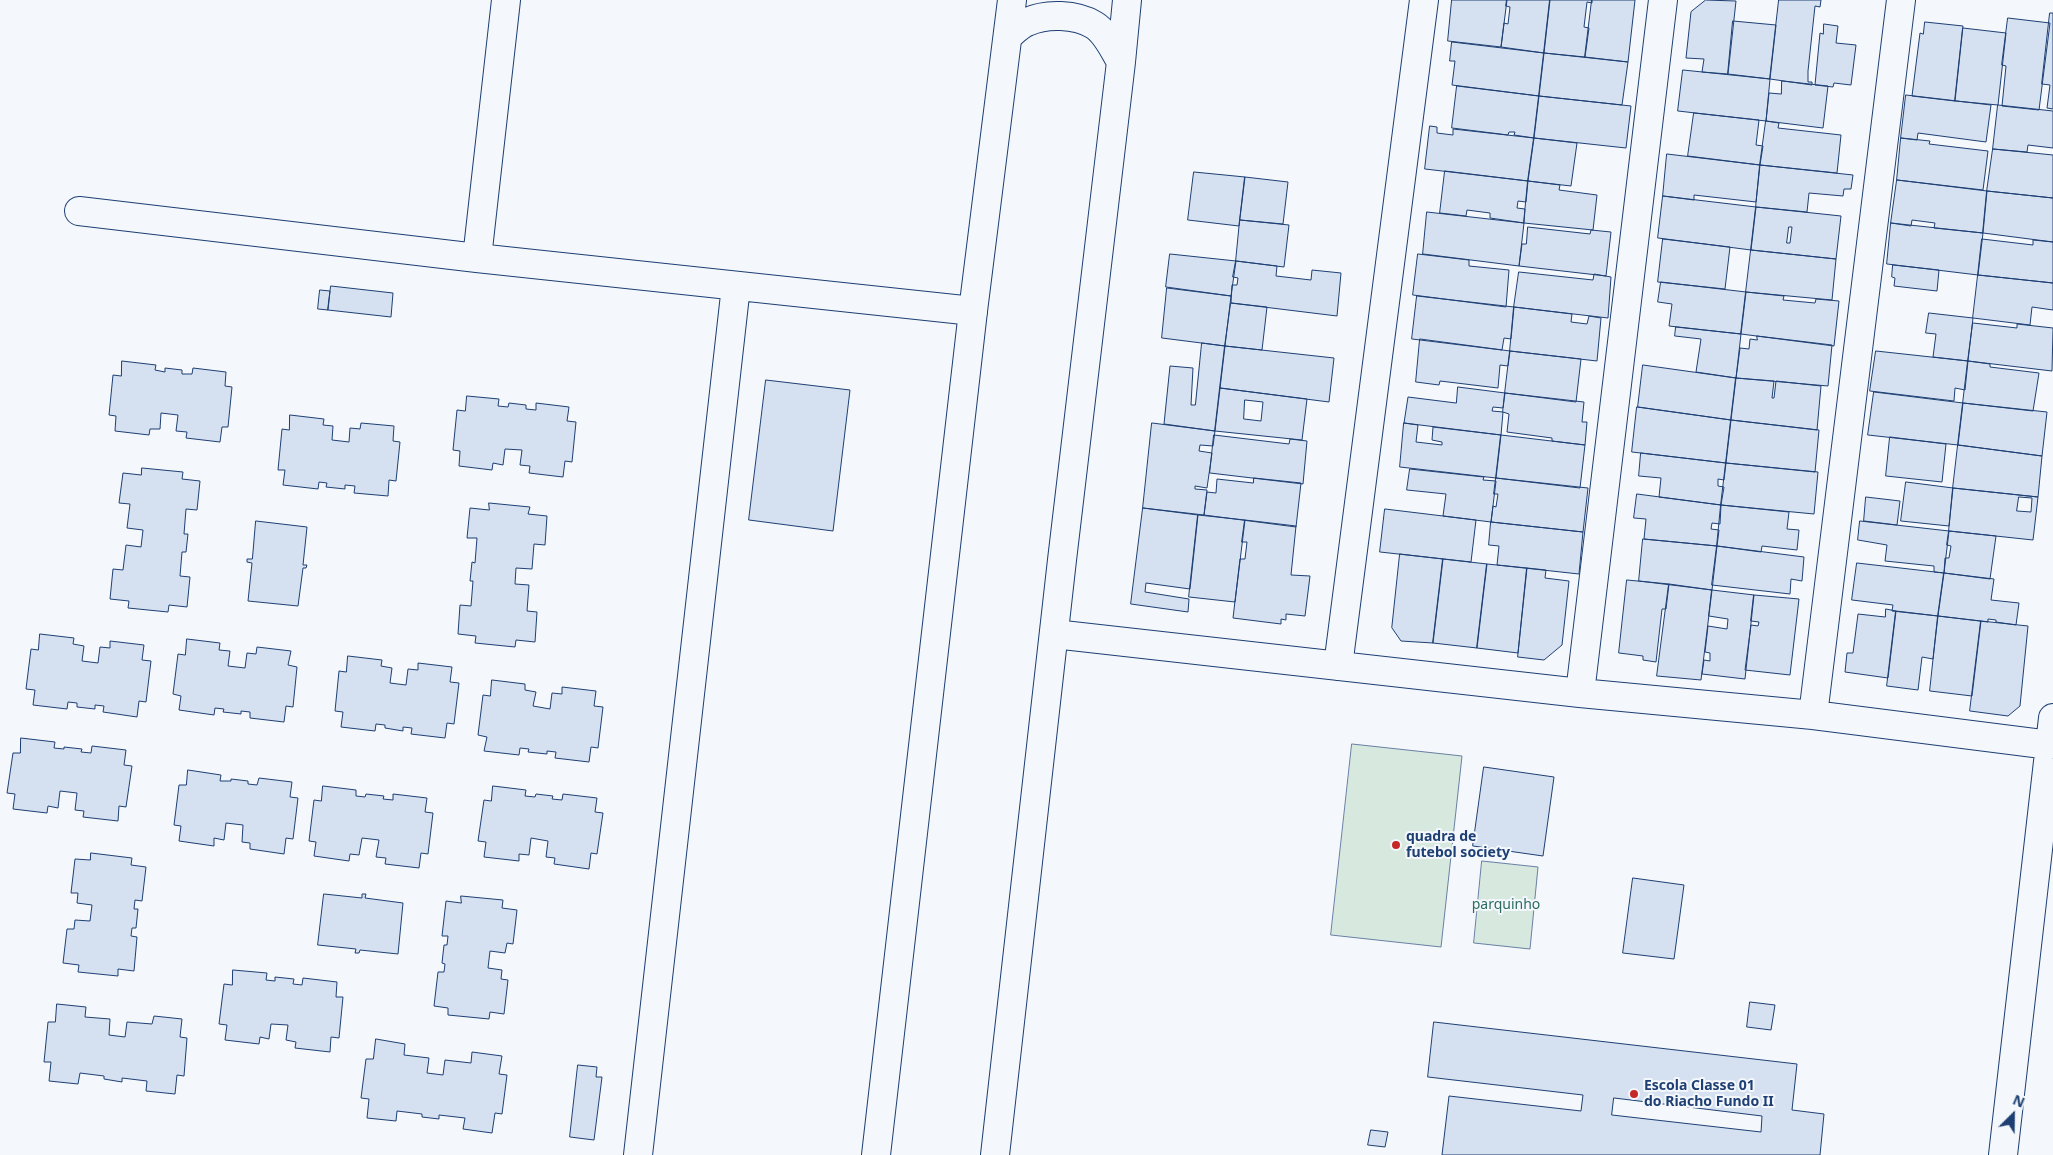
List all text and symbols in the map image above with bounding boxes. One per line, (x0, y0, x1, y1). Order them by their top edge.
place label: quadra de futebol society (1406, 829, 1510, 862)
marker: quadra de futebol society (1390, 839, 1402, 851)
park label: parquinho (1472, 897, 1540, 913)
place label: Escola Classe 01 do Riacho Fundo II (1644, 1078, 1774, 1110)
marker: Escola Classe 01 do Riacho Fundo II (1628, 1088, 1640, 1100)
north arrow (1988, 1090, 2038, 1140)
text: N (2010, 1090, 2028, 1112)

